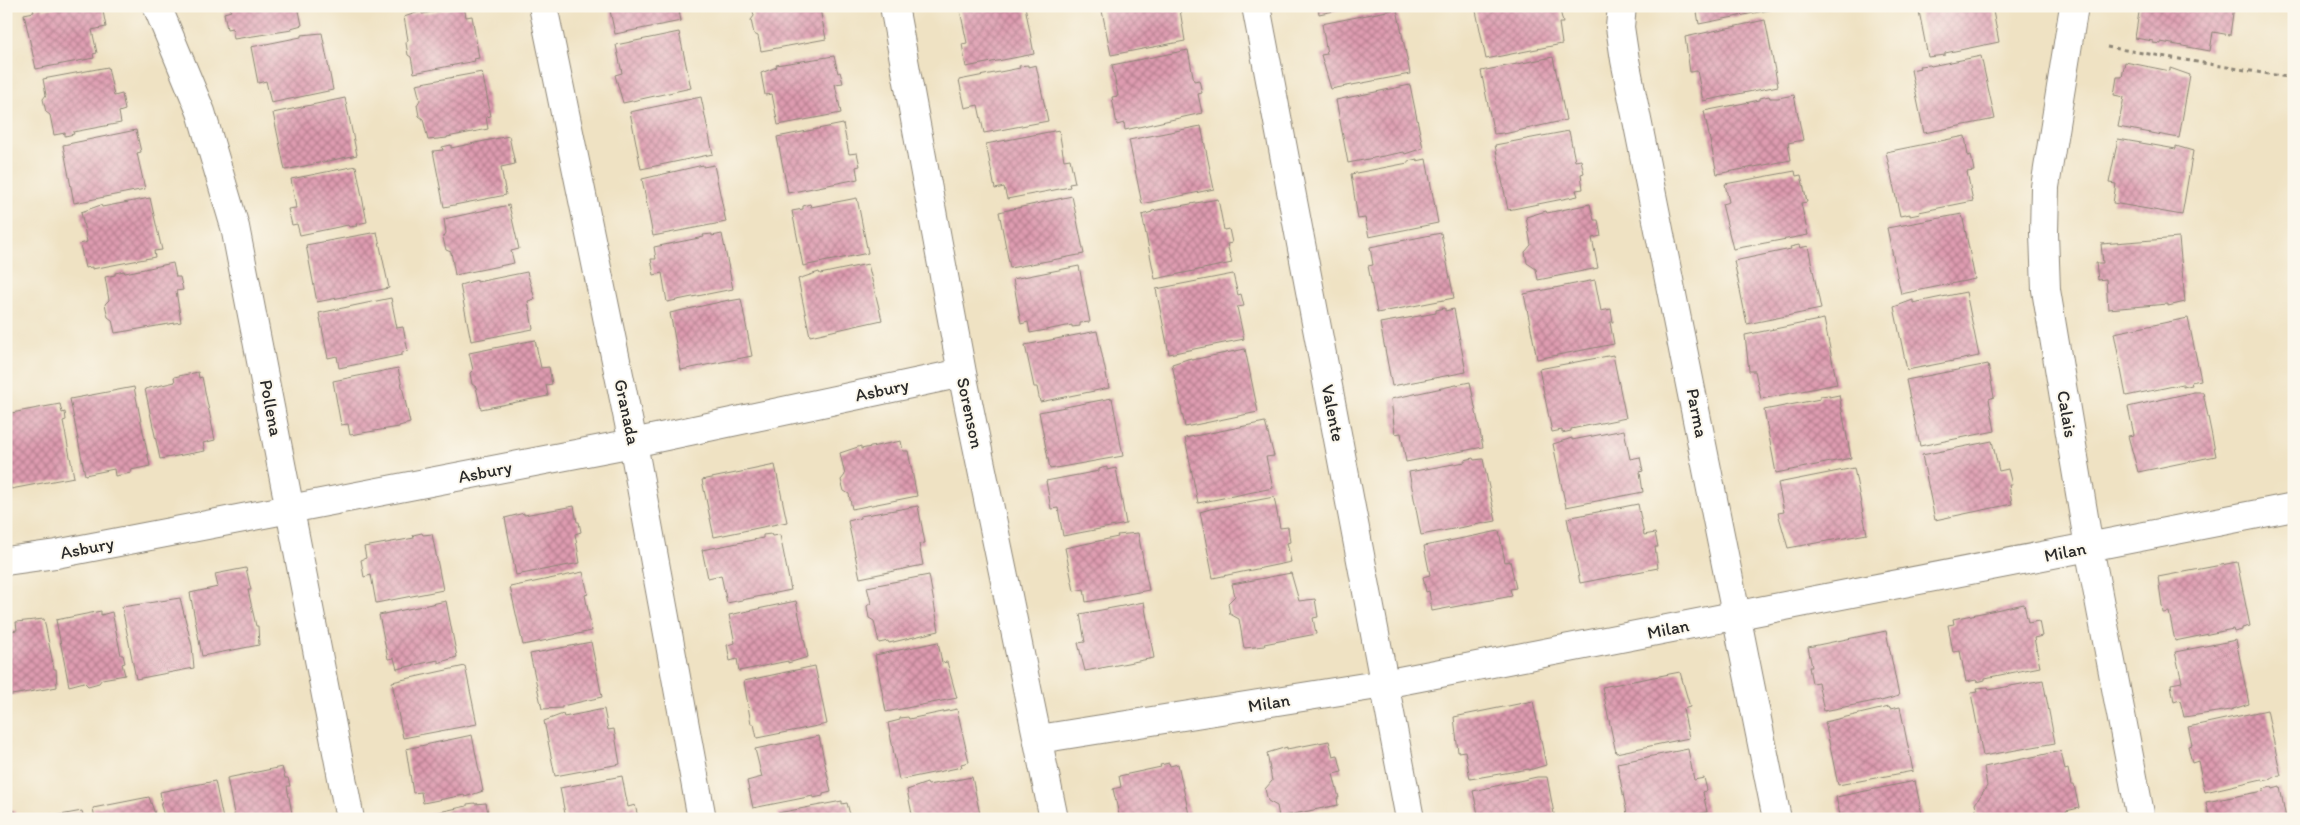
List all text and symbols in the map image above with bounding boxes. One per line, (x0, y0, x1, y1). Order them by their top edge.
street label: Asbury (853, 373, 911, 406)
street label: Sorenson (952, 375, 988, 451)
street label: Granada (609, 377, 645, 447)
street label: Pollena (255, 378, 287, 439)
street label: Valente (1317, 382, 1349, 444)
street label: Parma (1681, 387, 1713, 440)
street label: Calais (2052, 389, 2082, 439)
street label: Asbury (456, 456, 514, 488)
street label: Asbury (58, 532, 116, 564)
street label: Milan (2042, 537, 2088, 567)
street label: Milan (1645, 614, 1691, 644)
street label: Milan (1246, 689, 1292, 717)

